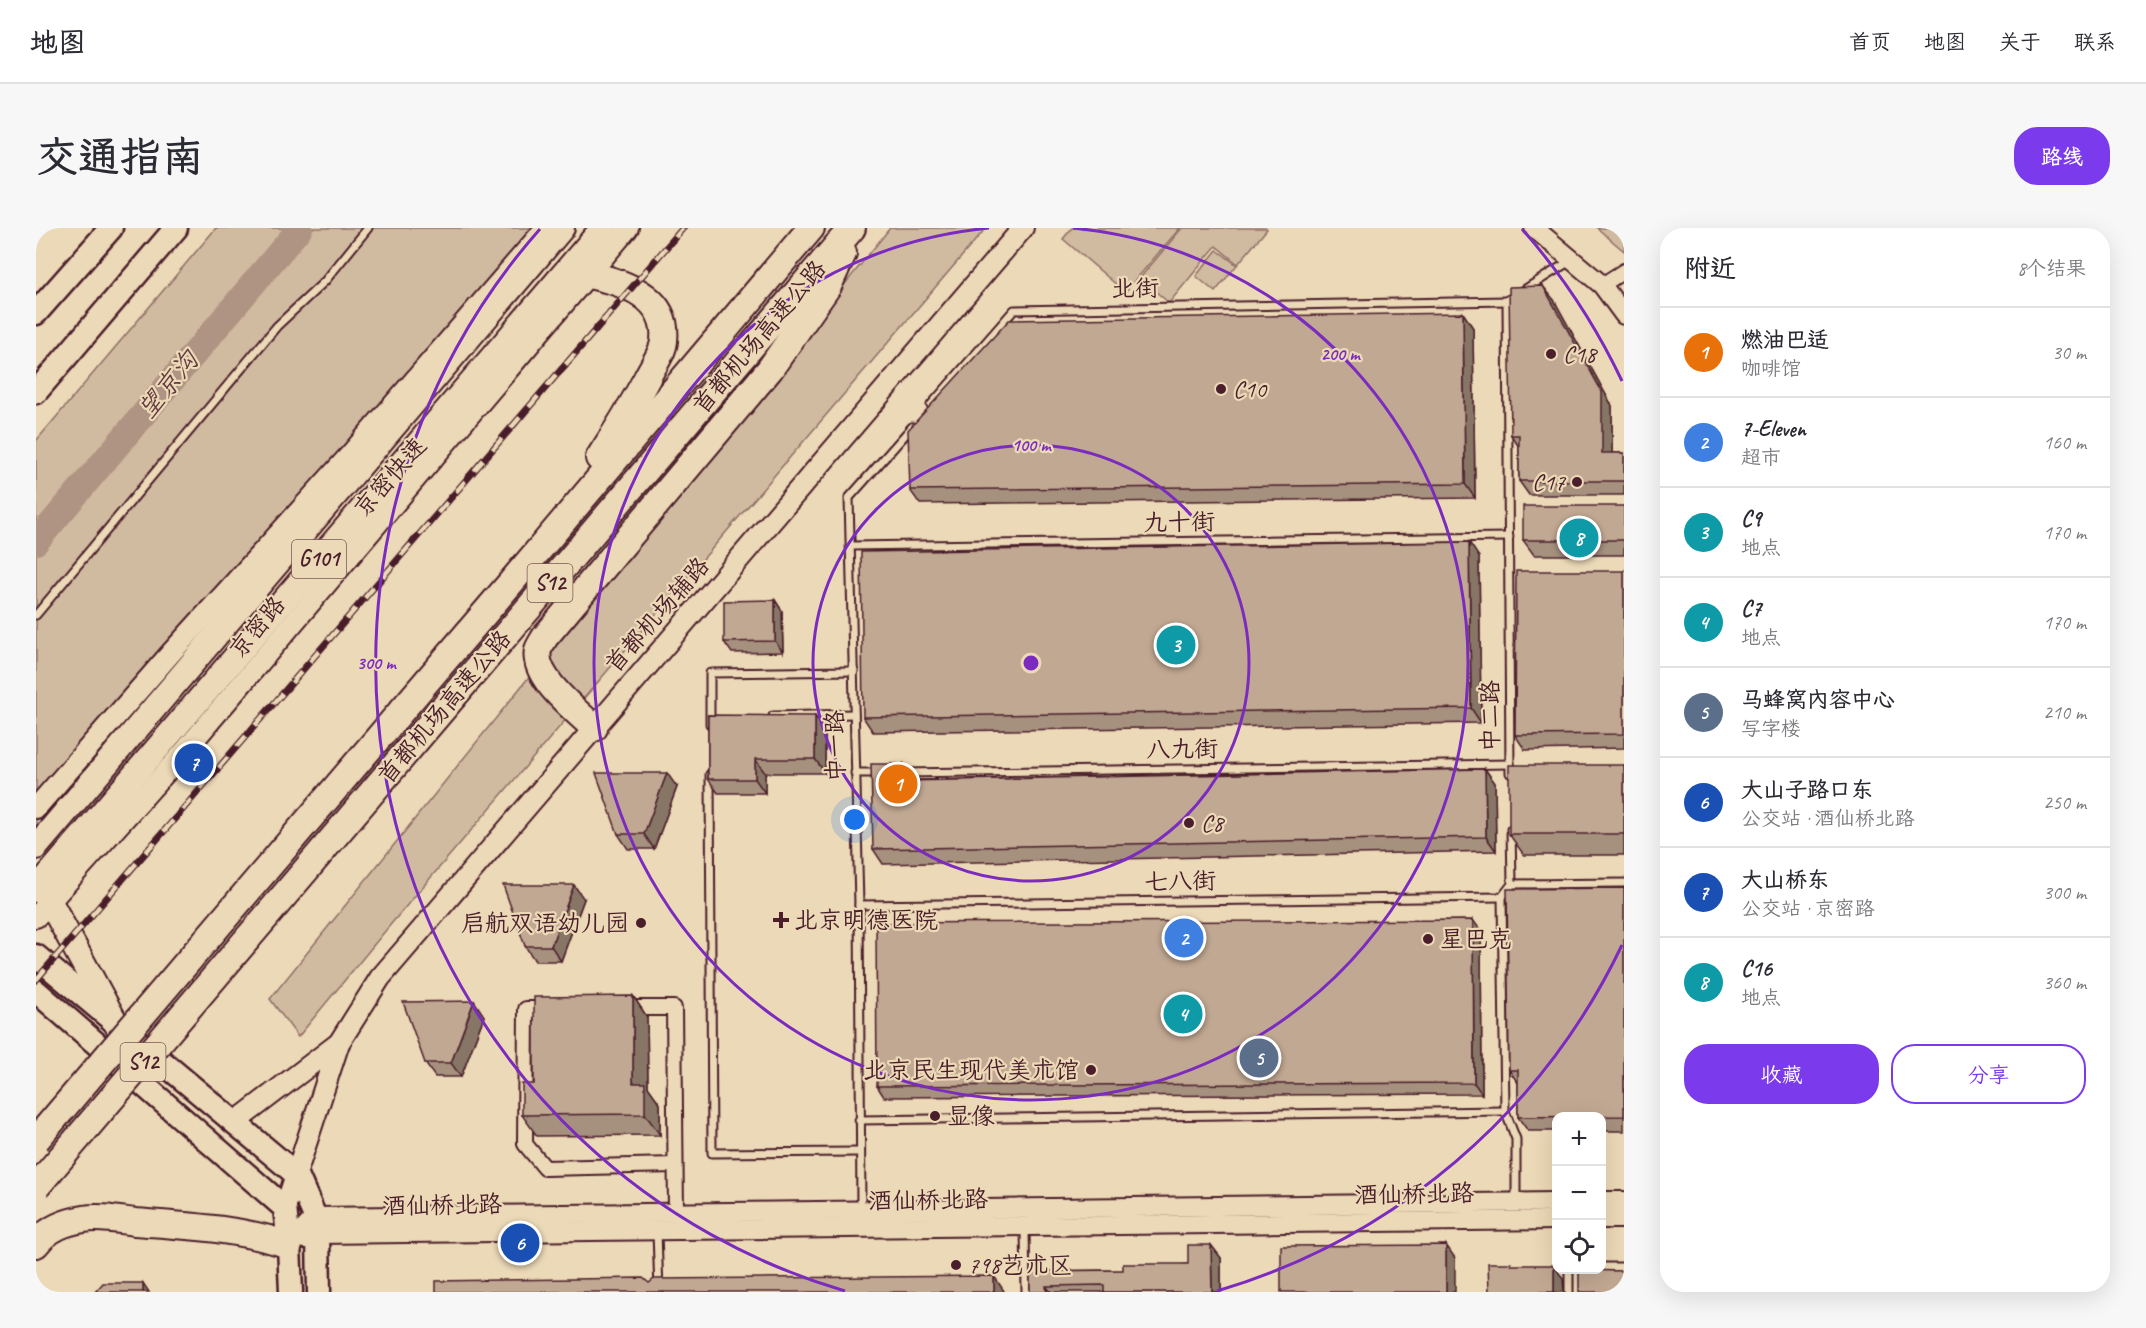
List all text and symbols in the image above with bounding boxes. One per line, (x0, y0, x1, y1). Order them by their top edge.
text: 地图 (30, 25, 86, 60)
text: 首页 (1849, 29, 1891, 55)
text: 地图 (1924, 29, 1966, 55)
text: 关于 (1999, 29, 2041, 55)
text: 联系 (2074, 29, 2116, 55)
button: 路线 (2014, 127, 2110, 185)
text: 交通指南 (36, 131, 204, 184)
text: 附近 (1684, 252, 1736, 285)
street label: 首都机场高速公路 (686, 254, 832, 420)
text: 8个结果 (2017, 256, 2086, 281)
street label: 北街 (1111, 273, 1159, 303)
text: 燃油巴适 (1741, 326, 1829, 354)
place label: C18 (1563, 339, 1598, 369)
text: 1 (1699, 340, 1708, 365)
text: 30 m (2052, 340, 2086, 365)
water label: 望京沟 (130, 343, 207, 425)
text: 200 m (1321, 343, 1361, 365)
marker: C18 (1544, 347, 1558, 361)
text: 咖啡馆 (1741, 356, 1801, 381)
place label: C10 (1233, 374, 1268, 404)
marker: C10 (1214, 382, 1228, 396)
text: 7-Eleven (1741, 415, 1806, 443)
text: 2 (1699, 430, 1708, 455)
text: 160 m (2043, 430, 2086, 455)
street label: 京密快速 (347, 431, 433, 523)
text: 100 m (1012, 434, 1052, 456)
text: 超市 (1741, 445, 1781, 470)
place label: C17 (1532, 467, 1566, 497)
marker: C17 (1570, 475, 1584, 489)
text: C9 (1741, 505, 1761, 533)
street label: 九十街 (1143, 506, 1215, 538)
pin: 8 (1560, 516, 1598, 560)
text: 3 (1699, 520, 1708, 545)
text: 170 m (2043, 520, 2086, 545)
text: 地点 (1741, 535, 1781, 560)
road number: G101 (292, 540, 346, 578)
street label: 首都机场辅路 (598, 551, 716, 679)
road number: S12 (528, 564, 572, 602)
street label: 京密路 (222, 590, 292, 664)
text: C7 (1741, 595, 1761, 623)
text: 4 (1699, 610, 1708, 635)
text: 170 m (2043, 610, 2086, 635)
pin: 3 (1156, 622, 1196, 668)
street label: 首都机场高速公路 (371, 624, 517, 790)
text: 地点 (1741, 625, 1781, 650)
text: 300 m (357, 652, 397, 674)
centre of rings (1021, 653, 1041, 673)
street label: 中二路 (1475, 680, 1505, 752)
text: 马蜂窝内容中心 (1741, 686, 1895, 714)
text: 5 (1699, 700, 1708, 725)
text: 210 m (2043, 700, 2086, 725)
street label: 中一路 (819, 710, 851, 782)
text: 写字楼 (1741, 716, 1801, 741)
street label: 八九街 (1146, 733, 1218, 765)
pin: 7 (174, 740, 214, 786)
pin: 1 (878, 762, 918, 806)
text: 大山子路口东 (1741, 776, 1873, 804)
text: 6 (1699, 790, 1708, 815)
text: 250 m (2043, 790, 2086, 815)
your location (840, 805, 869, 834)
text: 公交站 · 酒仙桥北路 (1741, 806, 1914, 831)
place label: C8 (1201, 808, 1225, 838)
marker: C8 (1182, 816, 1196, 830)
street label: 七八街 (1144, 865, 1216, 897)
text: 大山桥东 (1741, 866, 1829, 894)
text: 7 (1699, 880, 1708, 905)
text: 300 m (2043, 880, 2086, 905)
text: 公交站 · 京密路 (1741, 896, 1874, 921)
place label: 北京明德医院 (794, 905, 938, 935)
place label: 启航双语幼儿园 (461, 908, 629, 938)
marker: 北京明德医院 (772, 911, 790, 929)
marker: 启航双语幼儿园 (634, 916, 648, 930)
pin: 2 (1164, 916, 1204, 960)
place label: 星巴克 (1440, 924, 1512, 954)
marker: 星巴克 (1421, 932, 1435, 946)
text: C16 (1741, 955, 1772, 983)
text: 8 (1699, 970, 1708, 995)
text: 360 m (2043, 970, 2086, 995)
text: 地点 (1741, 985, 1781, 1010)
pin: 4 (1164, 992, 1202, 1036)
pin: 5 (1240, 1036, 1278, 1080)
road number: S12 (120, 1043, 166, 1081)
button: 收藏 (1684, 1044, 1879, 1104)
button: 分享 (1891, 1044, 2086, 1104)
place label: 北京民生现代美术馆 (863, 1055, 1079, 1085)
marker: 北京民生现代美术馆 (1084, 1063, 1098, 1077)
place label: 显像 (947, 1101, 995, 1131)
marker: 显像 (928, 1109, 942, 1123)
map controls (1552, 1112, 1606, 1274)
button: + (1552, 1112, 1606, 1166)
button: − (1552, 1166, 1606, 1220)
street label: 酒仙桥北路 (1354, 1178, 1474, 1210)
street label: 酒仙桥北路 (868, 1184, 988, 1216)
street label: 酒仙桥北路 (382, 1189, 502, 1221)
pin: 6 (500, 1220, 540, 1266)
button: locate (1552, 1220, 1606, 1274)
place label: 798艺术区 (968, 1250, 1072, 1280)
marker: 798艺术区 (949, 1258, 963, 1272)

